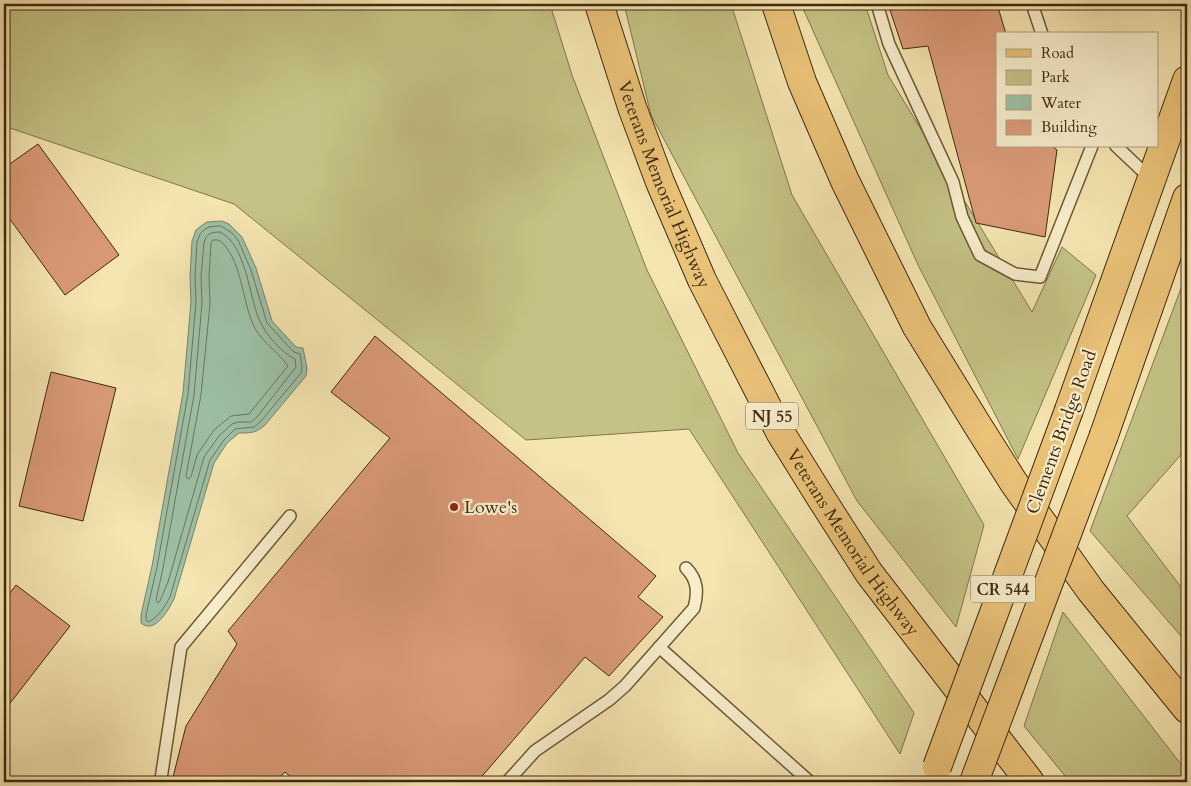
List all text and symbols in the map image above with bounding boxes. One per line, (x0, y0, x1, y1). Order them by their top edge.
legend (996, 32, 1158, 148)
text: Road (1041, 43, 1074, 63)
text: Park (1041, 67, 1070, 87)
street label: Veterans Memorial Highway (611, 78, 717, 293)
text: Water (1040, 93, 1082, 113)
text: Building (1041, 117, 1097, 137)
street label: Clements Bridge Road (1020, 346, 1103, 518)
road number: NJ 55 (746, 402, 798, 430)
street label: Veterans Memorial Highway (780, 444, 925, 642)
place label: Lowe's (464, 495, 517, 520)
marker: Lowe's (448, 501, 460, 513)
road number: CR 544 (970, 576, 1036, 602)

